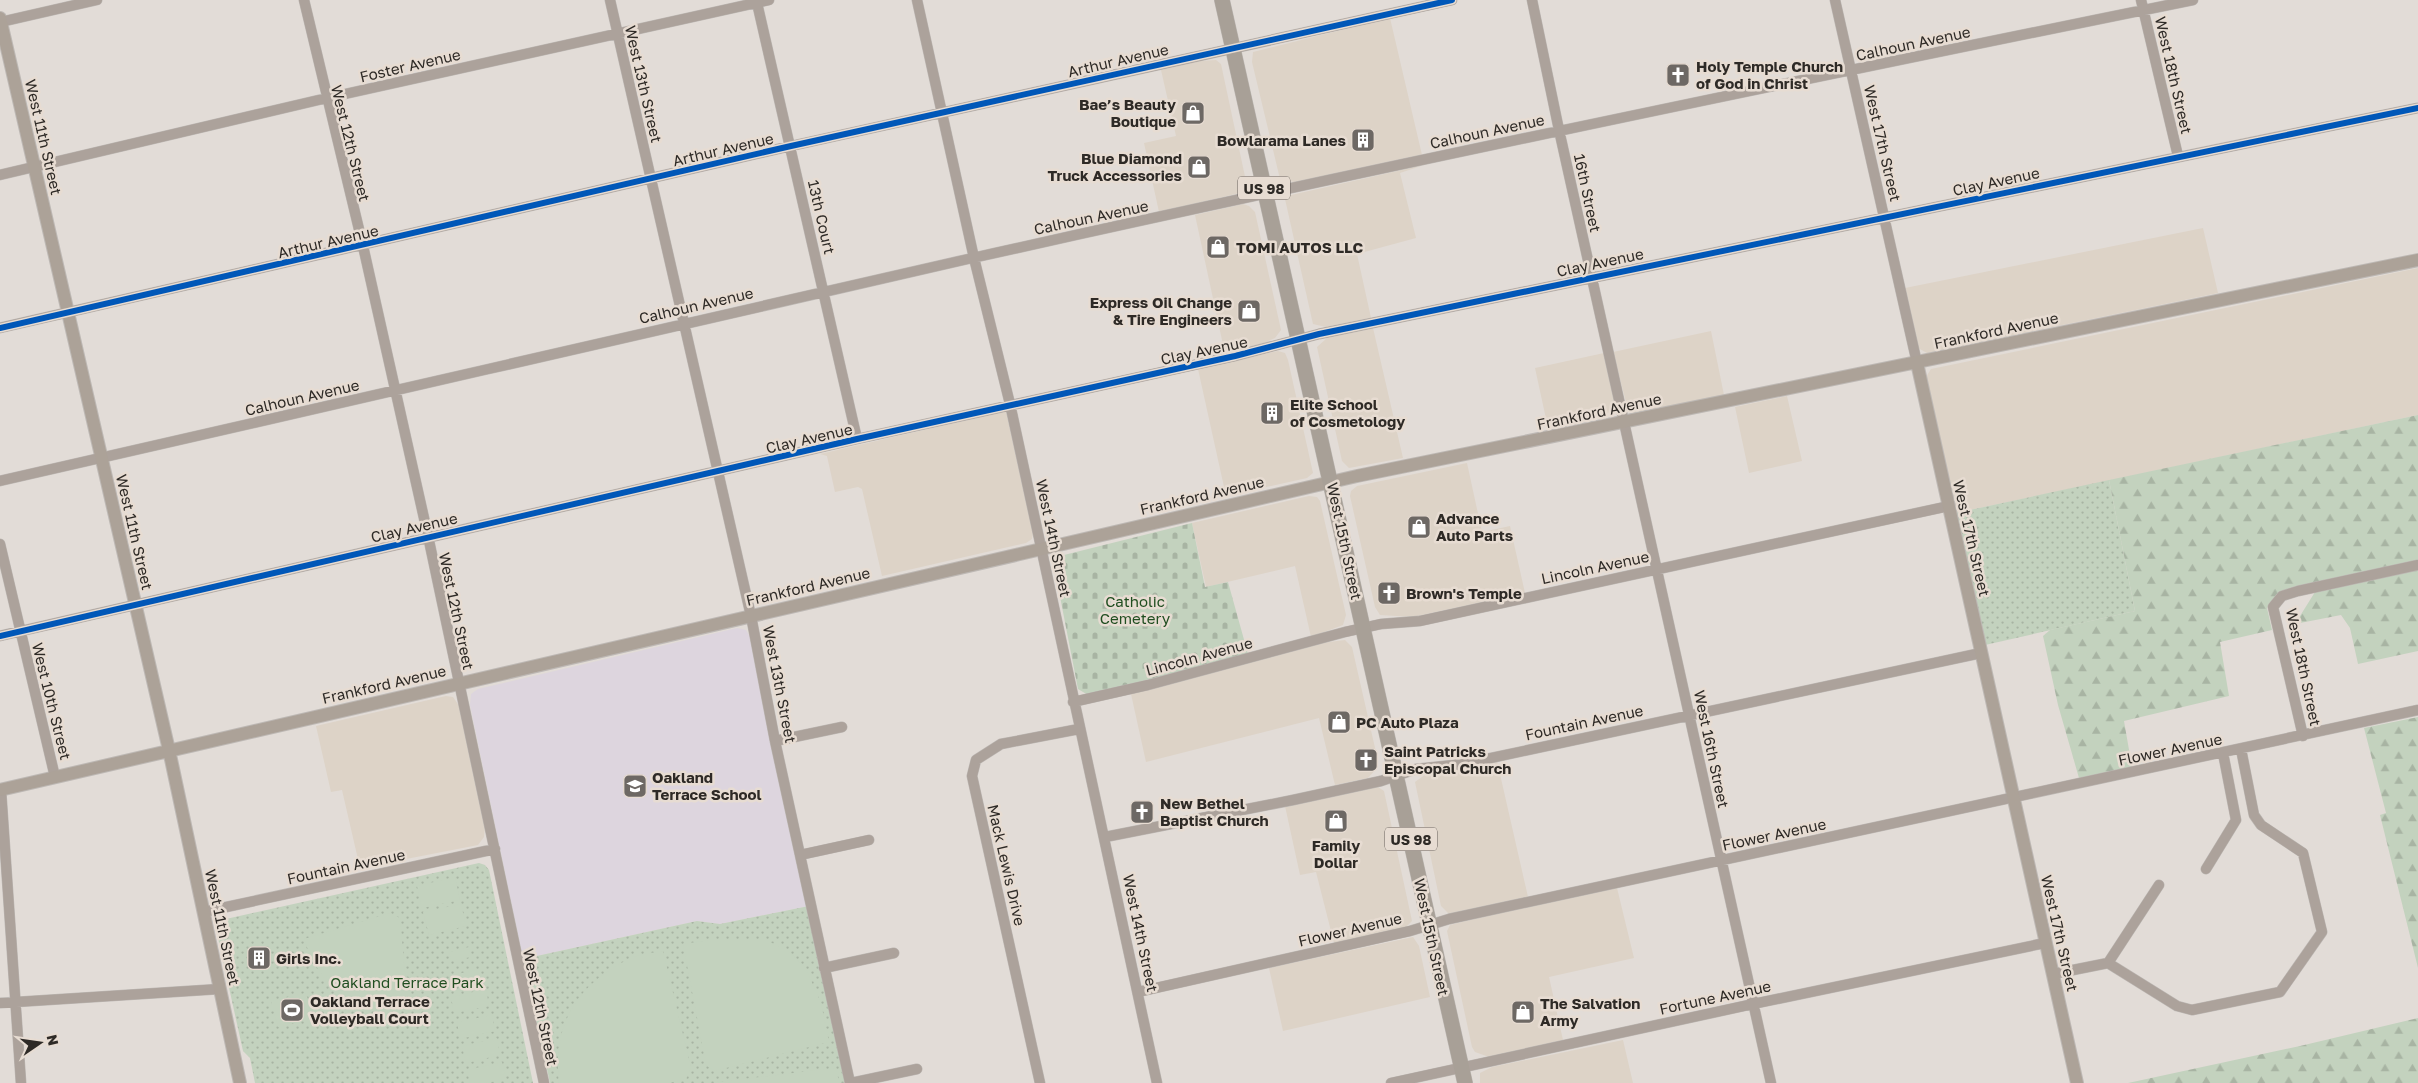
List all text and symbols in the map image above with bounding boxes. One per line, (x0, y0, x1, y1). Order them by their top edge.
street label: West 18th Street (2152, 15, 2196, 135)
street label: Calhoun Avenue (1854, 22, 1972, 64)
street label: West 13th Street (622, 24, 666, 144)
street label: Arthur Avenue (1066, 40, 1171, 80)
street label: Foster Avenue (358, 45, 462, 85)
place label: Holy Temple Church of God in Christ (1696, 57, 1843, 92)
church icon: Holy Temple Church of God in Christ (1665, 62, 1691, 88)
street label: West 11th Street (22, 77, 66, 197)
street label: West 12th Street (328, 83, 374, 203)
street label: West 17th Street (1861, 83, 1905, 203)
place label: Bae’s Beauty Boutique (1079, 95, 1176, 130)
shop icon: Bae’s Beauty Boutique (1180, 100, 1206, 126)
street label: Calhoun Avenue (1428, 110, 1546, 152)
building icon: Bowlarama Lanes (1350, 127, 1376, 153)
street label: Arthur Avenue (671, 129, 776, 169)
place label: Bowlarama Lanes (1217, 131, 1346, 149)
place label: Blue Diamond Truck Accessories (1047, 149, 1182, 184)
street label: 16th Street (1571, 152, 1605, 234)
shop icon: Blue Diamond Truck Accessories (1186, 154, 1212, 180)
street label: Clay Avenue (1951, 163, 2041, 199)
road number: US 98 (1238, 177, 1290, 200)
street label: 13th Court (805, 178, 839, 256)
street label: Calhoun Avenue (1032, 196, 1150, 238)
street label: Arthur Avenue (276, 221, 381, 261)
shop icon: TOMI AUTOS LLC (1205, 234, 1231, 260)
place label: TOMI AUTOS LLC (1236, 238, 1363, 256)
street label: Clay Avenue (1555, 244, 1645, 280)
street label: Calhoun Avenue (637, 283, 755, 327)
place label: Express Oil Change & Tire Engineers (1090, 293, 1232, 328)
shop icon: Express Oil Change & Tire Engineers (1236, 298, 1262, 324)
street label: Frankford Avenue (1932, 308, 2060, 352)
street label: Clay Avenue (1159, 332, 1249, 368)
street label: Calhoun Avenue (243, 375, 361, 419)
street label: Frankford Avenue (1535, 389, 1663, 433)
place label: Elite School of Cosmetology (1290, 395, 1405, 430)
building icon: Elite School of Cosmetology (1259, 400, 1285, 426)
street label: Clay Avenue (764, 419, 854, 457)
street label: West 11th Street (113, 472, 157, 592)
street label: Frankford Avenue (1138, 472, 1266, 518)
street label: West 14th Street (1033, 477, 1075, 599)
street label: West 17th Street (1950, 478, 1994, 598)
street label: West 15th Street (1324, 481, 1366, 601)
street label: Clay Avenue (369, 508, 459, 546)
place label: Advance Auto Parts (1436, 509, 1513, 544)
shop icon: Advance Auto Parts (1406, 514, 1432, 540)
street label: Lincoln Avenue (1539, 547, 1651, 587)
street label: West 12th Street (436, 551, 478, 671)
street label: Frankford Avenue (744, 563, 872, 609)
church icon: Brown's Temple (1376, 580, 1402, 606)
place label: Brown's Temple (1406, 584, 1522, 602)
park label: Catholic Cemetery (1100, 592, 1171, 627)
street label: West 18th Street (2283, 606, 2325, 728)
street label: West 13th Street (760, 624, 800, 744)
street label: Lincoln Avenue (1144, 633, 1255, 679)
street label: West 10th Street (29, 641, 75, 761)
street label: Frankford Avenue (320, 661, 448, 707)
street label: West 16th Street (1691, 688, 1733, 810)
street label: Fountain Avenue (1523, 701, 1645, 743)
shop icon: PC Auto Plaza (1326, 709, 1352, 735)
place label: PC Auto Plaza (1356, 713, 1459, 731)
street label: Flower Avenue (2116, 729, 2224, 769)
place label: Saint Patricks Episcopal Church (1384, 742, 1511, 777)
church icon: Saint Patricks Episcopal Church (1353, 747, 1379, 773)
place label: Oakland Terrace School (652, 768, 762, 803)
school or university icon: Oakland Terrace School (622, 773, 648, 799)
place label: New Bethel Baptist Church (1160, 794, 1269, 829)
church icon: New Bethel Baptist Church (1129, 799, 1155, 825)
street label: Mack Lewis Drive (984, 803, 1030, 928)
shop icon: Family Dollar (1323, 808, 1349, 834)
street label: Flower Avenue (1720, 814, 1828, 854)
road number: US 98 (1385, 828, 1437, 851)
place label: Family Dollar (1312, 836, 1360, 871)
street label: Fountain Avenue (285, 845, 407, 887)
street label: West 11th Street (202, 867, 244, 987)
street label: West 14th Street (1120, 872, 1162, 994)
street label: West 17th Street (2038, 873, 2082, 993)
street label: West 15th Street (1411, 877, 1453, 997)
street label: Flower Avenue (1296, 908, 1404, 950)
building icon: Girls Inc. (246, 945, 272, 971)
street label: West 12th Street (520, 947, 562, 1067)
place label: Girls Inc. (276, 949, 342, 967)
park label: Oakland Terrace Park (330, 973, 484, 991)
street label: Fortune Avenue (1658, 976, 1773, 1018)
place label: Oakland Terrace Volleyball Court (310, 992, 430, 1027)
place label: The Salvation Army (1540, 994, 1640, 1029)
sports icon: Oakland Terrace Volleyball Court (279, 997, 305, 1023)
shop icon: The Salvation Army (1510, 999, 1536, 1025)
north arrow (15, 1018, 65, 1068)
text: N (44, 1033, 63, 1047)

